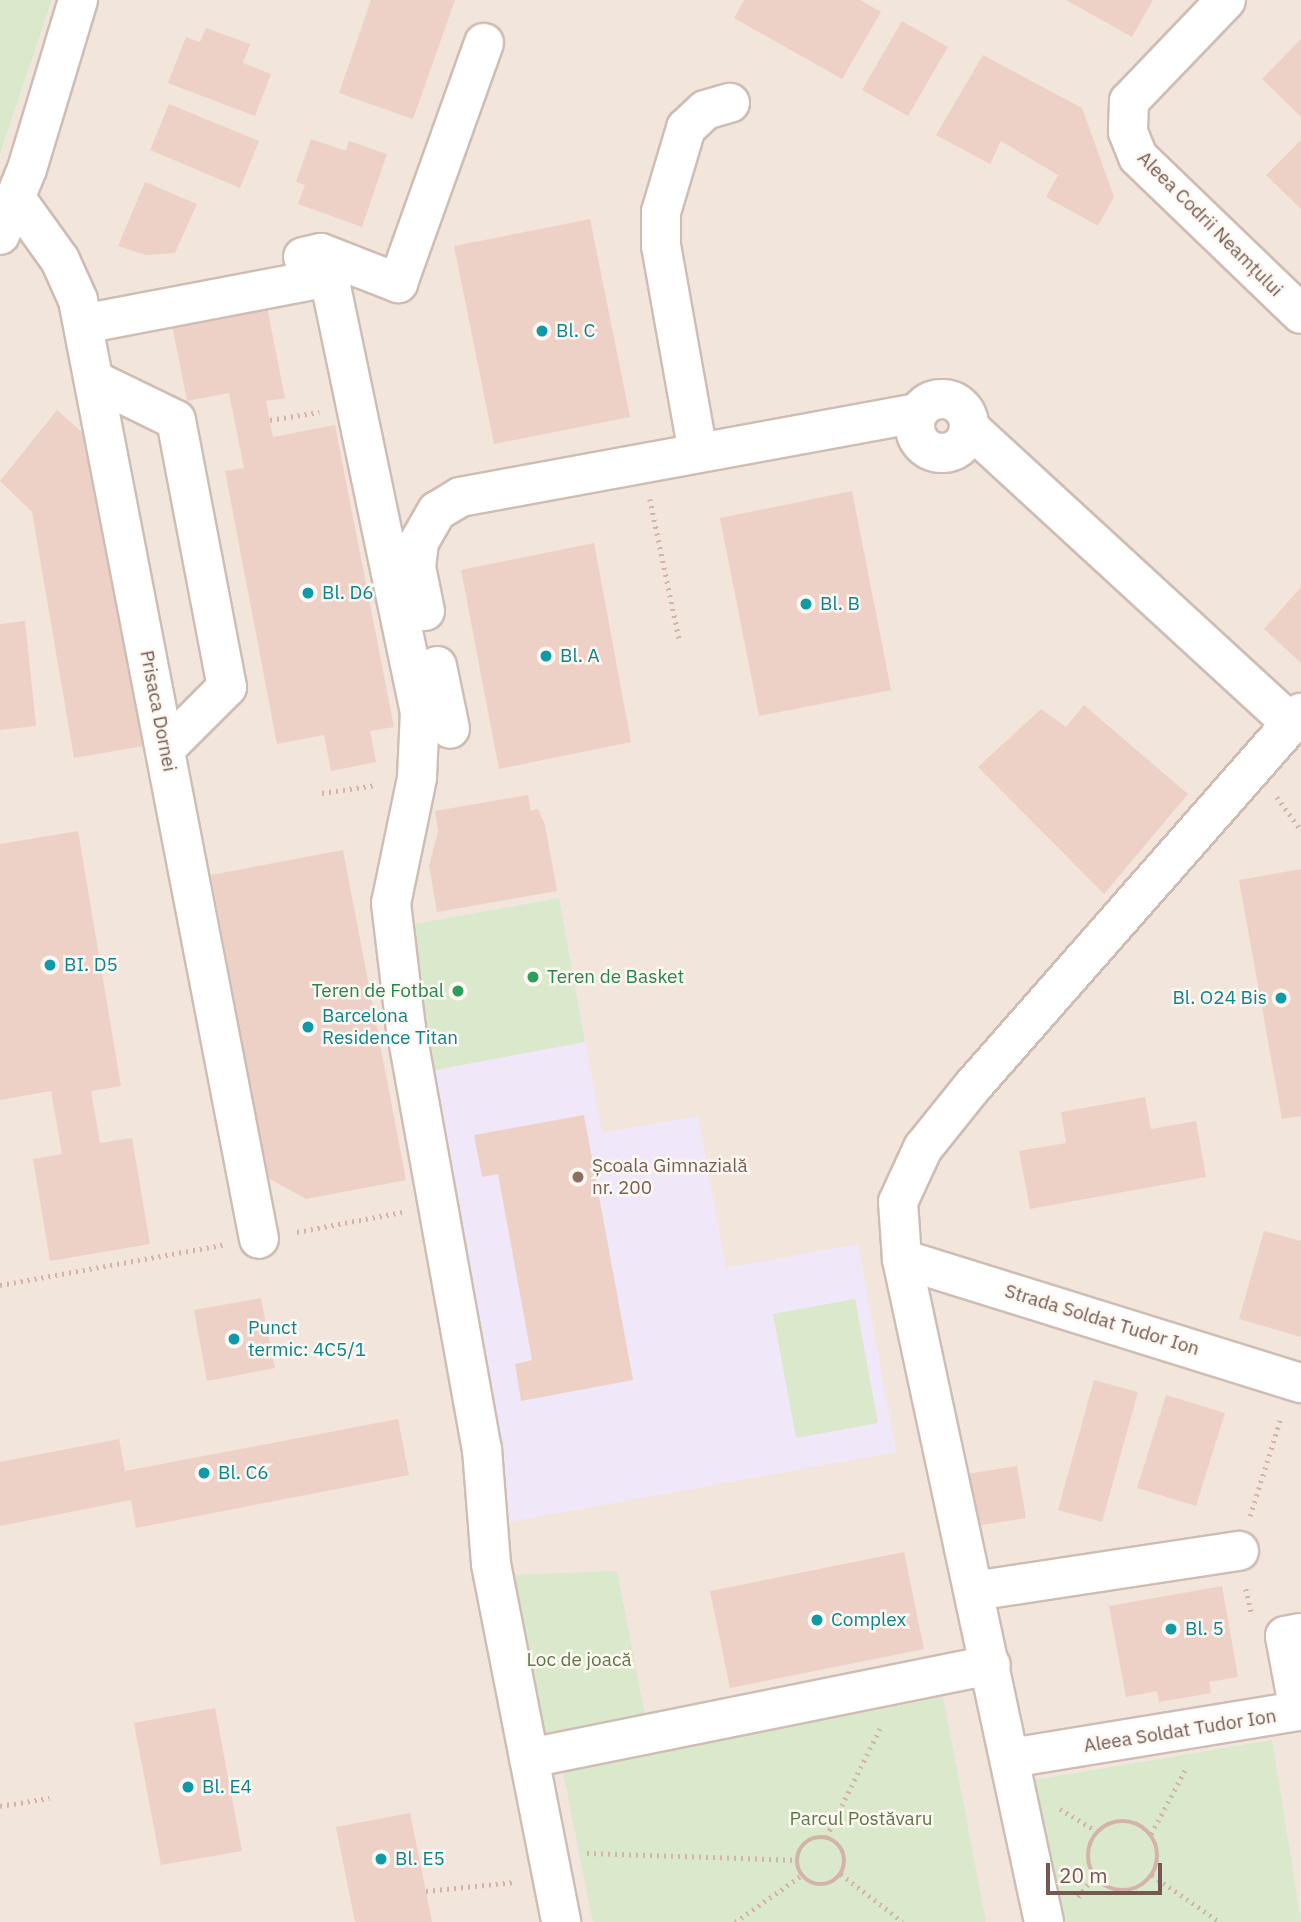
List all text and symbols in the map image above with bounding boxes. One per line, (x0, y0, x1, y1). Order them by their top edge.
street label: Aleea Codrii Neamțului (1133, 147, 1287, 301)
place label: Bl. C (556, 320, 595, 342)
marker: Bl. C (534, 323, 550, 339)
place label: Bl. D6 (322, 582, 374, 604)
marker: Bl. D6 (300, 585, 316, 601)
place label: Bl. B (820, 593, 860, 615)
marker: Bl. B (798, 596, 814, 612)
place label: Bl. A (560, 645, 600, 667)
street label: Prisaca Dornei (135, 648, 181, 774)
marker: Bl. A (538, 648, 554, 664)
place label: BI. D5 (64, 954, 118, 976)
marker: BI. D5 (42, 957, 58, 973)
place label: Teren de Basket (547, 966, 684, 988)
marker: Teren de Basket (525, 969, 541, 985)
place label: Teren de Fotbal (312, 980, 444, 1002)
marker: Teren de Fotbal (450, 983, 466, 999)
place label: Bl. O24 Bis (1172, 987, 1267, 1009)
marker: Bl. O24 Bis (1273, 990, 1289, 1006)
place label: Barcelona Residence Titan (322, 1005, 458, 1049)
marker: Barcelona Residence Titan (300, 1019, 316, 1035)
place label: Școala Gimnazială nr. 200 (592, 1155, 748, 1199)
marker: Școala Gimnazială nr. 200 (570, 1169, 586, 1185)
street label: Strada Soldat Tudor Ion (1002, 1280, 1202, 1360)
place label: Punct termic: 4C5/1 (248, 1317, 366, 1361)
marker: Punct termic: 4C5/1 (226, 1331, 242, 1347)
place label: Bl. C6 (218, 1462, 269, 1484)
marker: Bl. C6 (196, 1465, 212, 1481)
place label: Complex (831, 1609, 906, 1631)
marker: Complex (809, 1612, 825, 1628)
place label: Bl. 5 (1185, 1618, 1224, 1640)
marker: Bl. 5 (1163, 1621, 1179, 1637)
park label: Loc de joacă (526, 1649, 632, 1671)
street label: Aleea Soldat Tudor Ion (1082, 1705, 1278, 1757)
place label: Bl. E4 (202, 1776, 252, 1798)
marker: Bl. E4 (180, 1779, 196, 1795)
park label: Parcul Postăvaru (790, 1808, 932, 1830)
place label: Bl. E5 (395, 1848, 445, 1870)
scale bar (1049, 1848, 1164, 1892)
marker: Bl. E5 (373, 1851, 389, 1867)
text: 20 m (1059, 1861, 1108, 1889)

